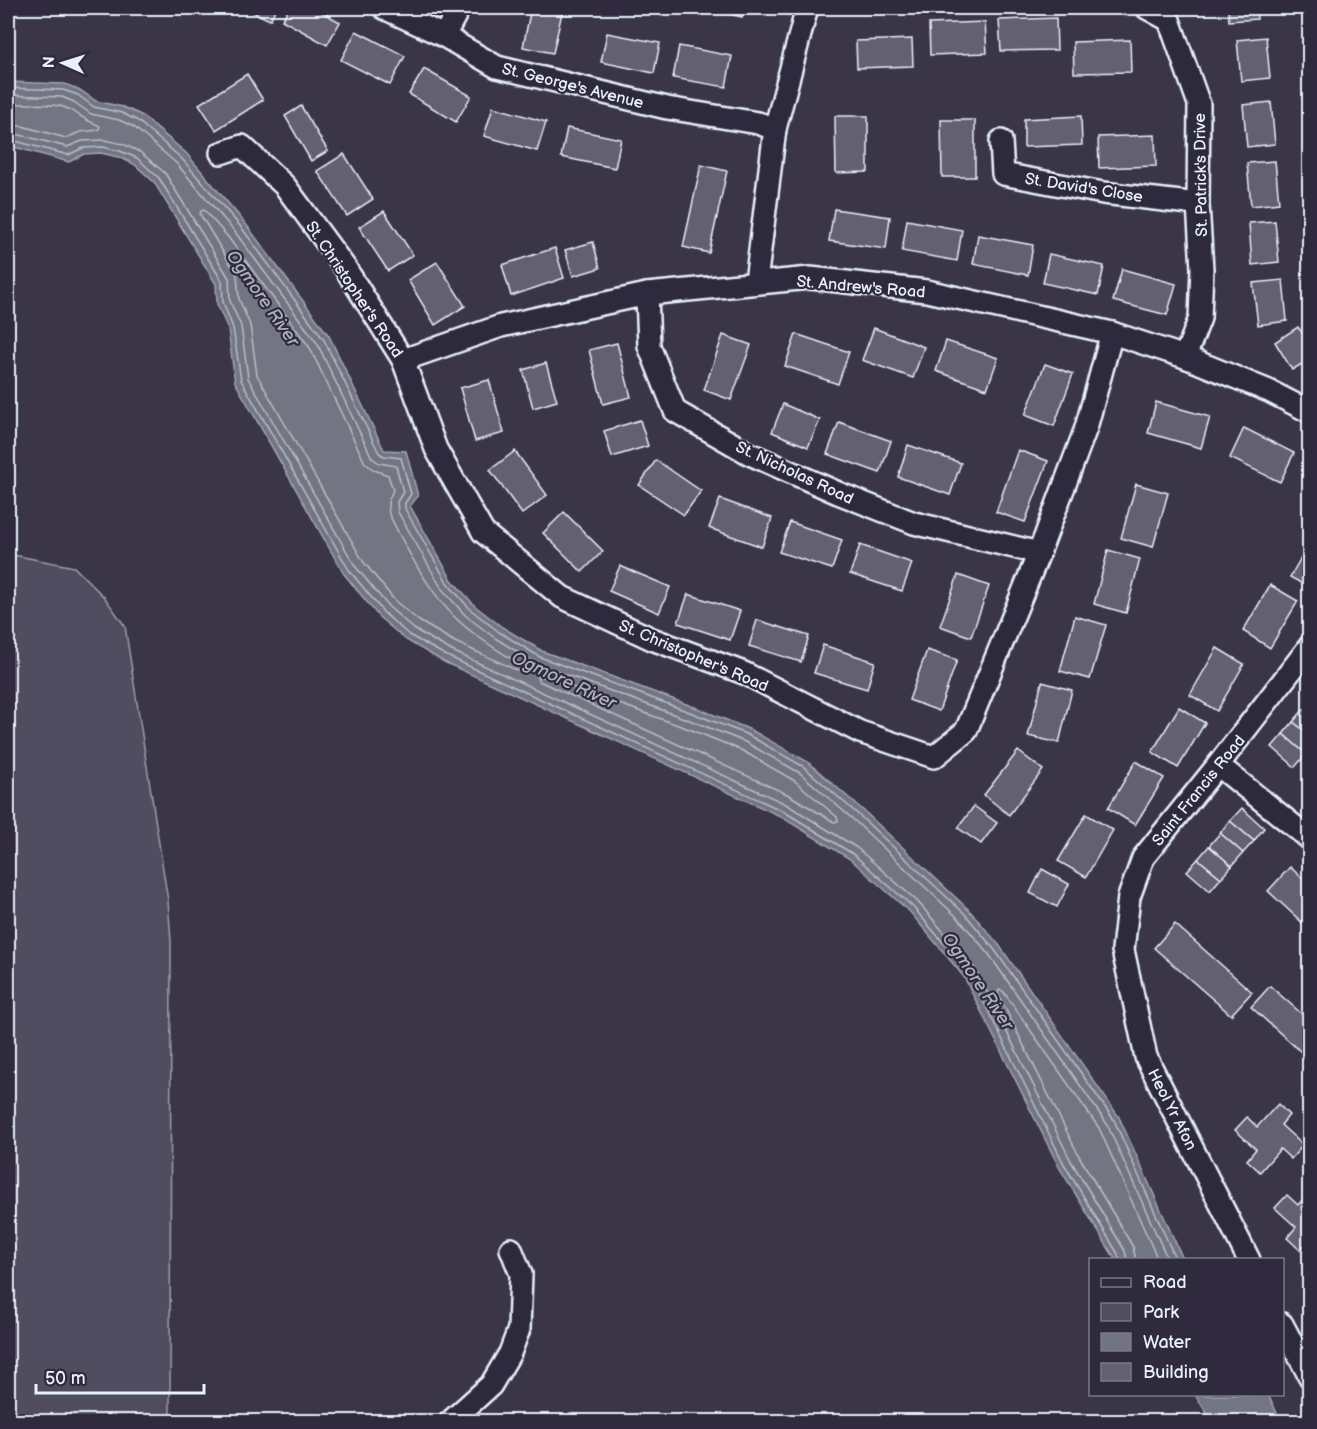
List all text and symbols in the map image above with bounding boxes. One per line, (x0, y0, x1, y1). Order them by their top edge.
north arrow (33, 33, 93, 93)
text: N (40, 56, 59, 69)
street label: St. George's Avenue (500, 60, 646, 113)
street label: St. Patrick's Drive (1191, 112, 1212, 237)
street label: St. David's Close (1023, 170, 1145, 207)
street label: St. Christopher's Road (301, 218, 407, 362)
water label: Ogmore River (222, 246, 304, 352)
street label: St. Andrew's Road (796, 272, 926, 303)
street label: St. Nicholas Road (732, 438, 856, 509)
street label: St. Christopher's Road (616, 616, 771, 696)
water label: Ogmore River (508, 647, 621, 714)
street label: Saint Francis Road (1149, 732, 1250, 850)
water label: Ogmore River (937, 929, 1019, 1035)
street label: Heol Yr Afon (1143, 1066, 1200, 1154)
legend (1089, 1258, 1284, 1396)
text: Road (1143, 1272, 1187, 1293)
text: Park (1143, 1302, 1179, 1323)
text: Water (1143, 1332, 1191, 1353)
scale bar (36, 1357, 204, 1395)
text: Building (1143, 1362, 1209, 1383)
text: 50 m (45, 1368, 86, 1389)

